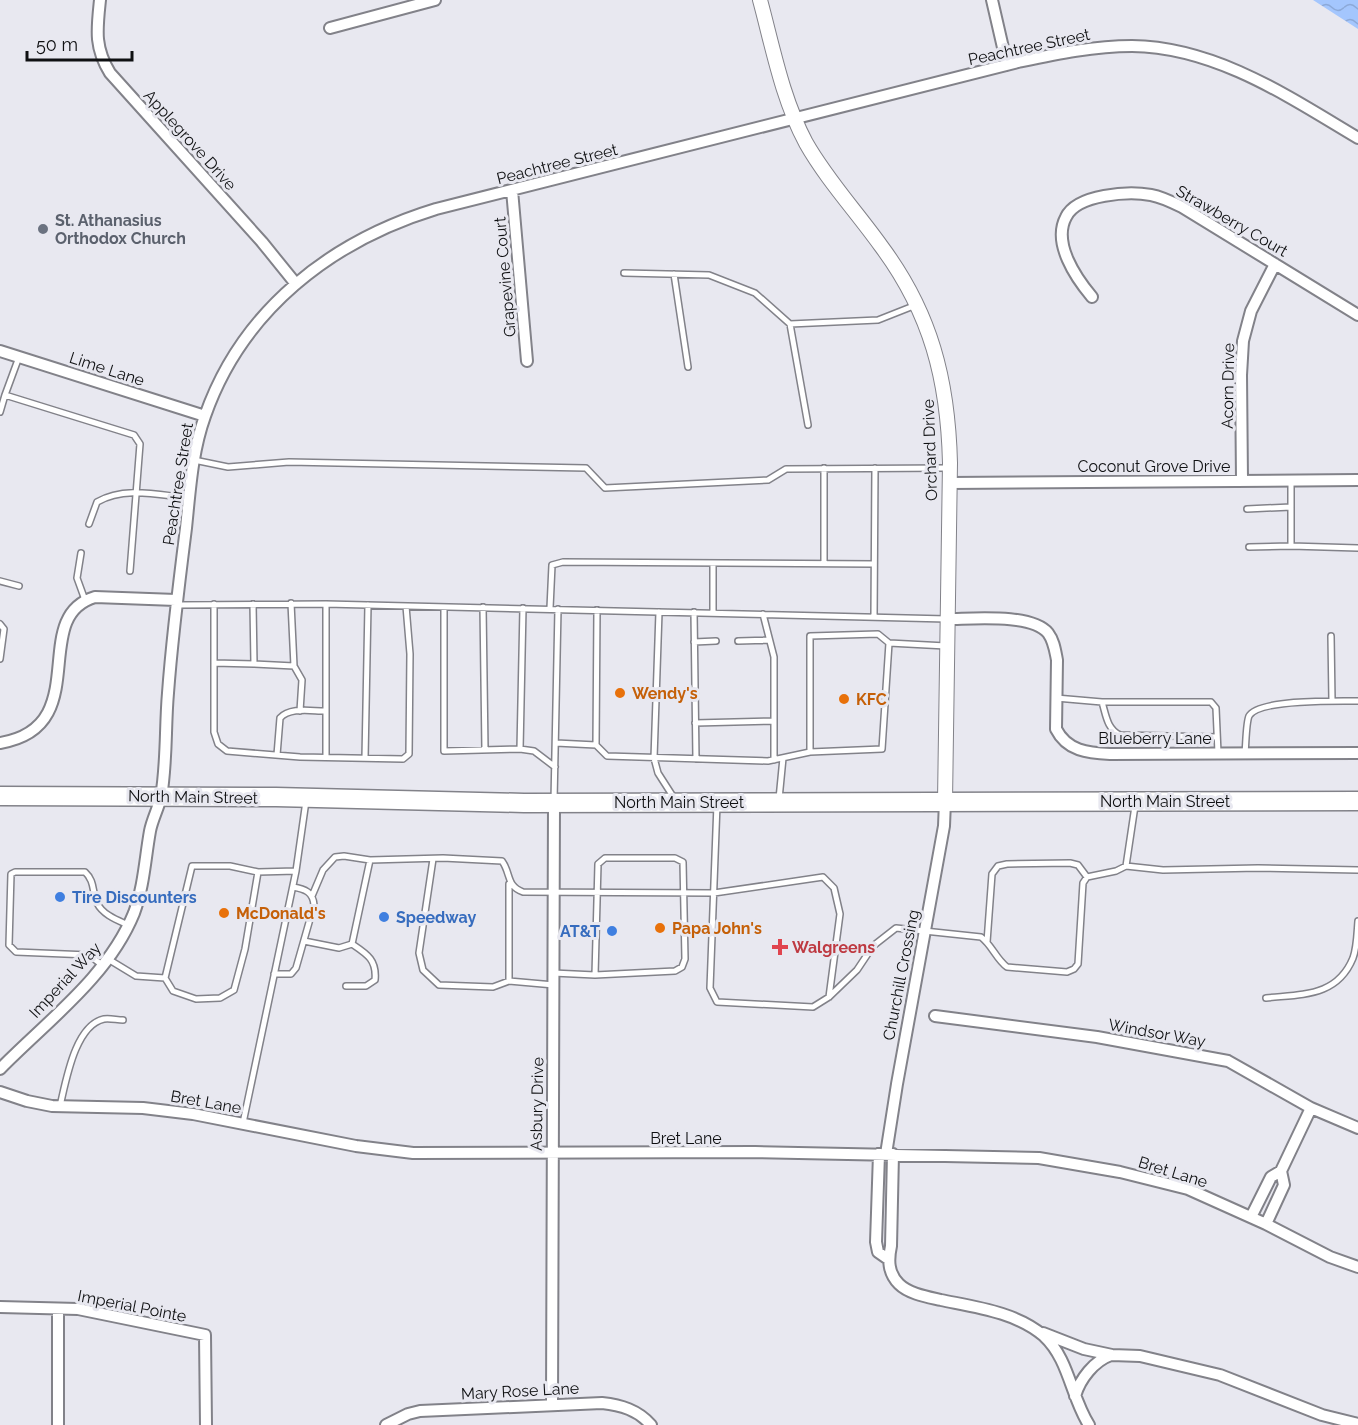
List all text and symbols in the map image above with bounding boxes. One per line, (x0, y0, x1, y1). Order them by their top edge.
scale bar (27, 24, 132, 62)
street label: Peachtree Street (966, 25, 1092, 69)
text: 50 m (36, 34, 78, 55)
street label: Applegrove Drive (140, 86, 240, 194)
street label: Peachtree Street (495, 140, 620, 188)
street label: Strawberry Court (1173, 181, 1292, 261)
place label: St. Athanasius Orthodox Church (55, 211, 186, 248)
street label: Grapevine Court (490, 215, 520, 338)
marker: St. Athanasius Orthodox Church (36, 222, 50, 236)
street label: Acorn Drive (1218, 343, 1238, 429)
street label: Lime Lane (67, 348, 147, 390)
street label: Orchard Drive (919, 399, 941, 501)
street label: Peachtree Street (159, 421, 197, 547)
street label: Coconut Grove Drive (1078, 457, 1230, 476)
place label: Wendy's (632, 684, 698, 703)
marker: Wendy's (613, 686, 627, 700)
place label: KFC (856, 690, 887, 709)
marker: KFC (837, 692, 851, 706)
street label: Blueberry Lane (1098, 729, 1212, 748)
street label: North Main Street (128, 786, 259, 808)
street label: North Main Street (1100, 792, 1231, 811)
street label: North Main Street (614, 793, 745, 812)
place label: Tire Discounters (72, 888, 197, 907)
marker: Tire Discounters (53, 890, 67, 904)
place label: McDonald's (236, 904, 326, 923)
marker: McDonald's (217, 906, 231, 920)
place label: Speedway (396, 908, 476, 927)
street label: Churchill Crossing (879, 908, 923, 1042)
marker: Speedway (377, 910, 391, 924)
place label: Papa John's (672, 919, 762, 938)
marker: Papa John's (653, 921, 667, 935)
place label: AT&T (560, 922, 600, 941)
marker: AT&T (605, 924, 619, 938)
street label: Imperial Way (25, 938, 105, 1022)
place label: Walgreens (792, 938, 875, 957)
marker: Walgreens (773, 940, 787, 954)
street label: Windsor Way (1107, 1015, 1207, 1051)
street label: Asbury Drive (527, 1057, 547, 1151)
street label: Bret Lane (169, 1086, 243, 1118)
street label: Bret Lane (650, 1129, 722, 1148)
street label: Bret Lane (1136, 1152, 1210, 1192)
street label: Imperial Pointe (76, 1286, 188, 1326)
street label: Mary Rose Lane (460, 1378, 580, 1404)

